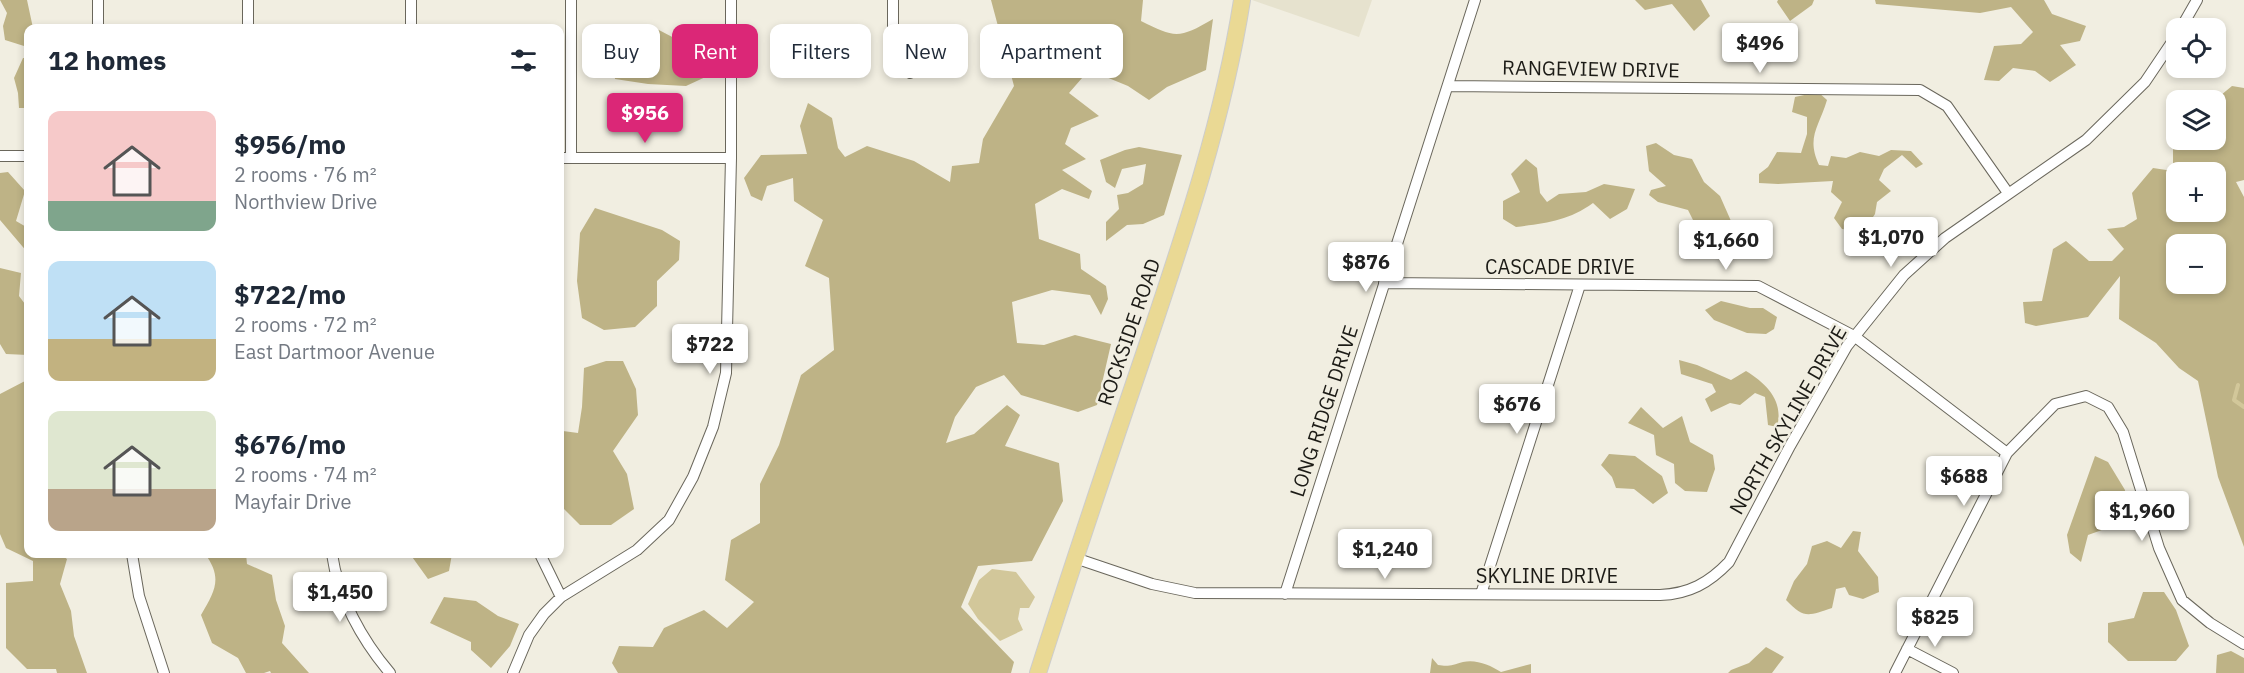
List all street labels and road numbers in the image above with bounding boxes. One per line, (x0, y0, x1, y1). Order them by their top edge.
street label: RANGEVIEW DRIVE (1502, 53, 1680, 84)
street label: CASCADE DRIVE (1485, 253, 1635, 280)
street label: ROCKSIDE ROAD (1091, 255, 1166, 409)
street label: NORTH SKYLINE DRIVE (1723, 321, 1853, 519)
street label: LONG RIDGE DRIVE (1283, 322, 1364, 500)
street label: SKYLINE DRIVE (1476, 562, 1618, 589)

